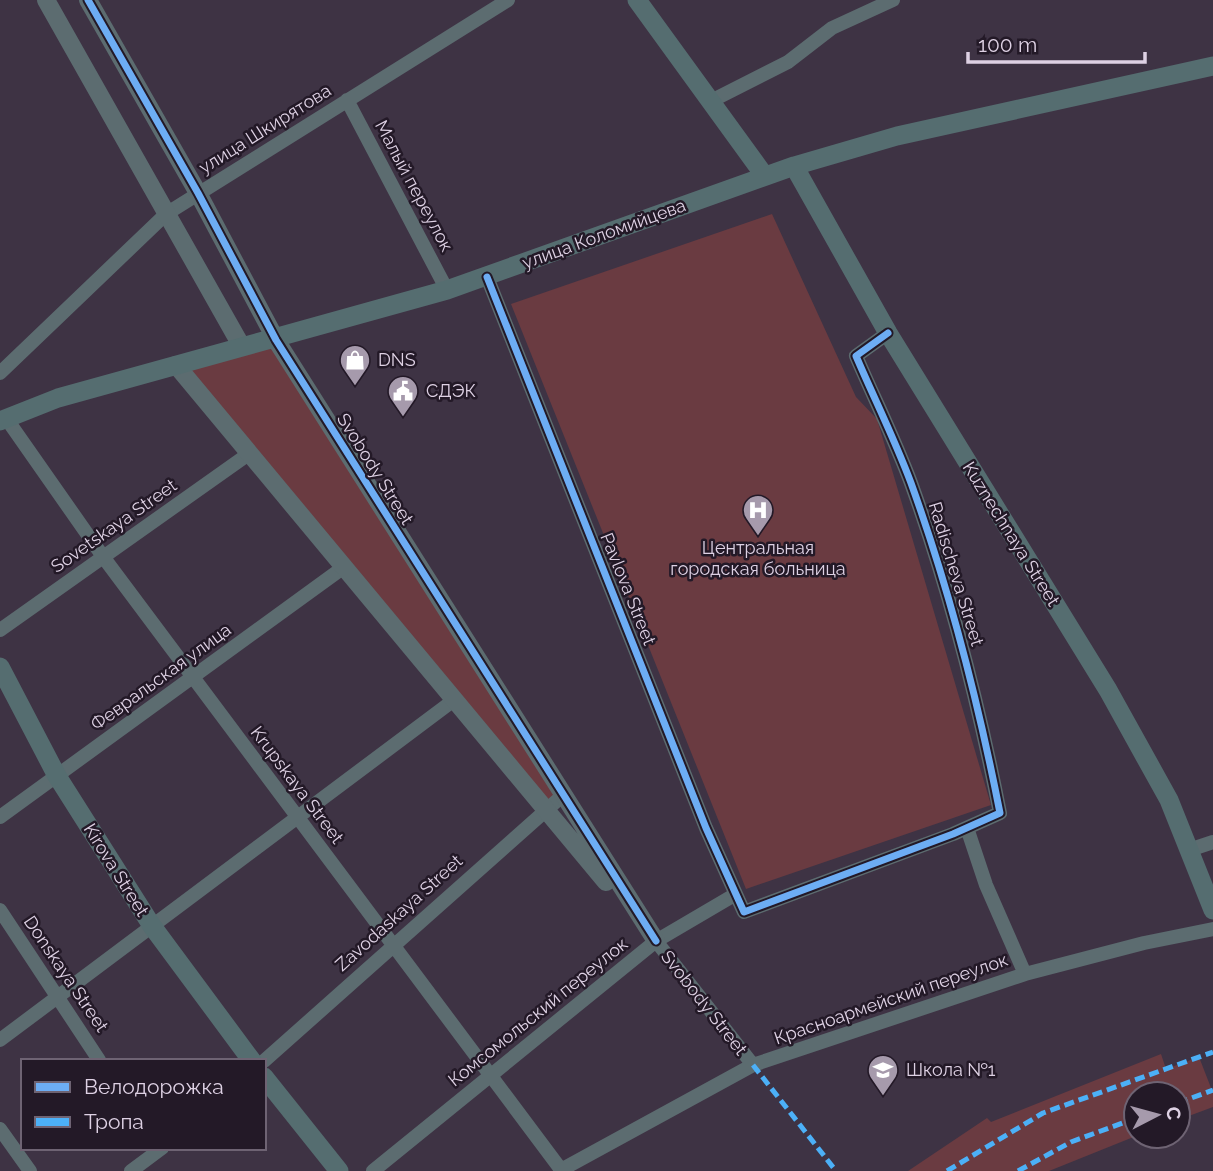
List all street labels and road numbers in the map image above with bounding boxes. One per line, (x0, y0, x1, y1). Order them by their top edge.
street label: улица Шкирятова (195, 79, 335, 178)
street label: Малый переулок (371, 117, 458, 255)
street label: улица Коломийцева (519, 194, 688, 273)
street label: Svobody Street (333, 409, 418, 528)
street label: Kuznechnaya Street (959, 458, 1064, 610)
street label: Sovetskaya Street (47, 474, 181, 577)
street label: Radischeva Street (925, 499, 988, 648)
street label: Pavlova Street (596, 530, 661, 648)
street label: Февральская улица (87, 619, 235, 734)
street label: Krupskaya Street (247, 722, 348, 847)
street label: Kirova Street (80, 819, 153, 920)
street label: Zavodaskaya Street (331, 850, 466, 975)
street label: Donskaya Street (20, 912, 113, 1036)
street label: Комсомольский переулок (444, 933, 632, 1090)
street label: Svobody Street (657, 946, 752, 1059)
street label: Красноармейский переулок (771, 949, 1010, 1048)

